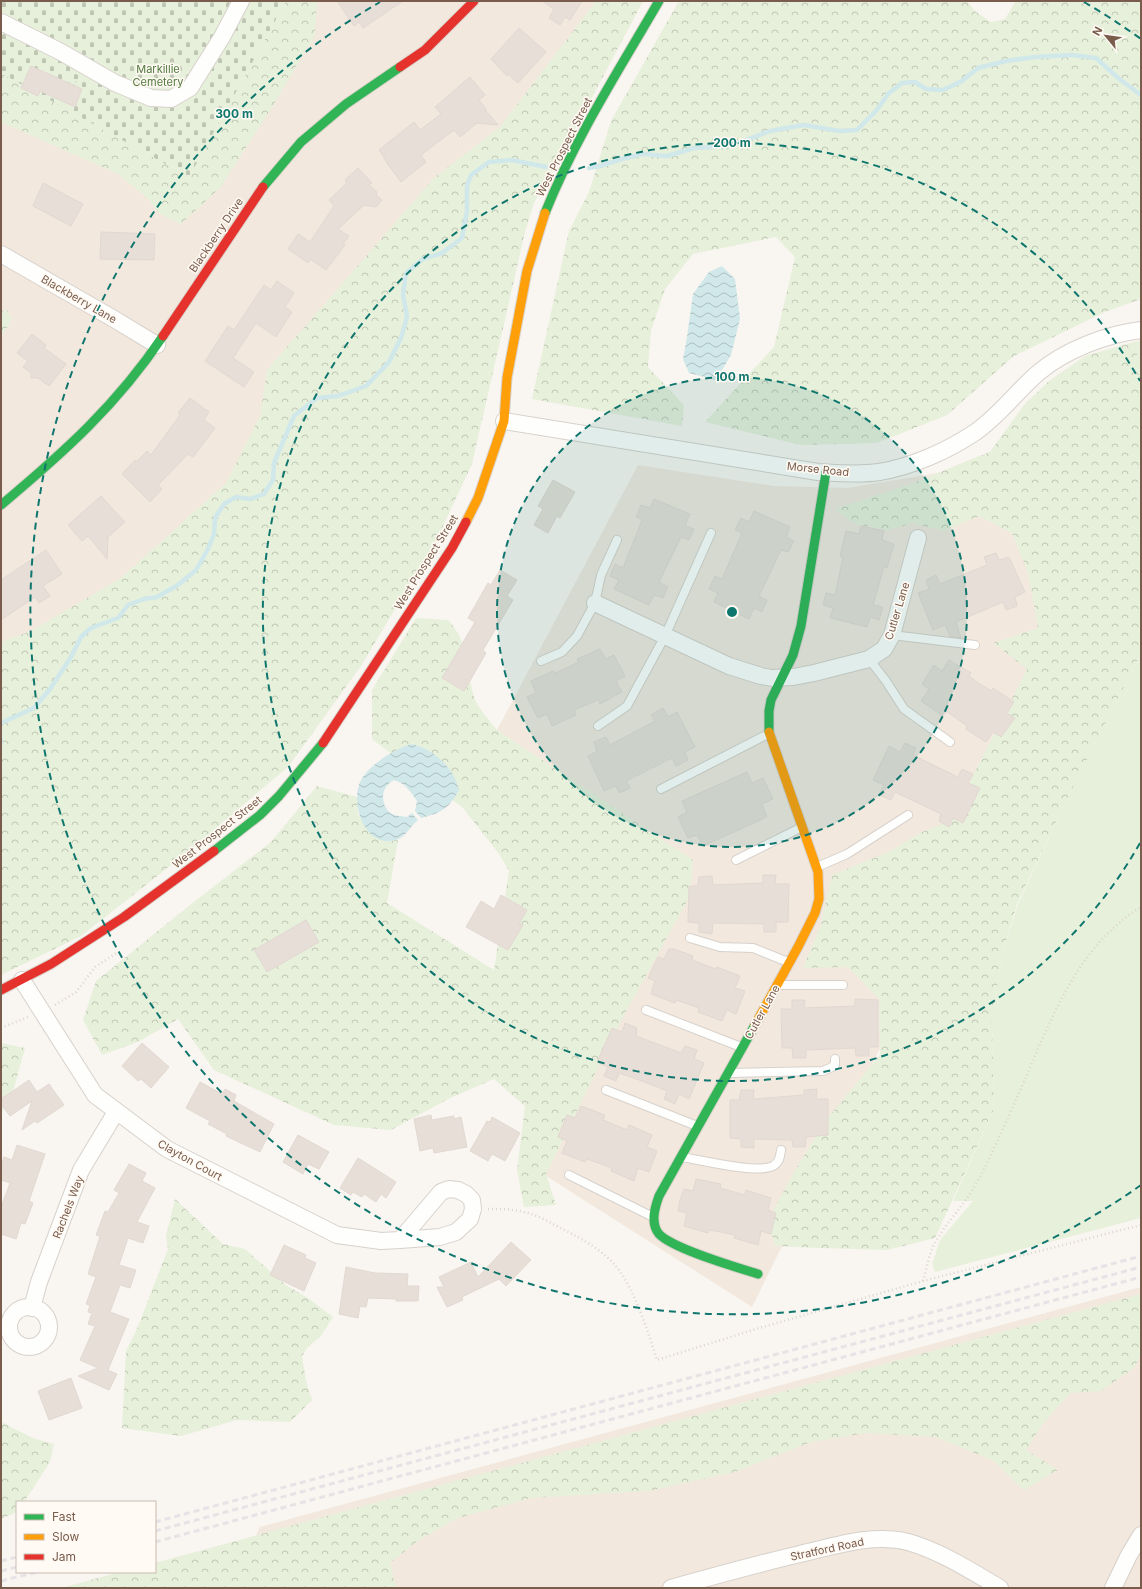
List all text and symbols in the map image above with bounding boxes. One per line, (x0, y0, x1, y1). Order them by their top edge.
north arrow (1086, 16, 1126, 56)
text: N (1089, 24, 1105, 38)
park label: Markillie Cemetery (133, 62, 183, 89)
street label: West Prospect Street (533, 95, 595, 199)
text: 300 m (215, 106, 253, 121)
text: 200 m (713, 135, 751, 150)
street label: Blackberry Drive (186, 195, 246, 275)
street label: Blackberry Lane (39, 272, 119, 326)
text: 100 m (714, 369, 750, 384)
street label: Morse Road (786, 459, 850, 479)
street label: West Prospect Street (391, 511, 461, 612)
street label: Cutler Lane (882, 580, 912, 642)
centre of rings (725, 605, 739, 619)
street label: West Prospect Street (169, 792, 265, 871)
street label: Cutler Lane (741, 982, 783, 1042)
street label: Clayton Court (155, 1136, 225, 1184)
street label: Rachels Way (50, 1173, 86, 1241)
legend (16, 1501, 156, 1573)
text: Fast (52, 1509, 76, 1524)
text: Slow (52, 1529, 80, 1544)
street label: Stratford Road (789, 1534, 865, 1564)
text: Jam (52, 1549, 76, 1564)

